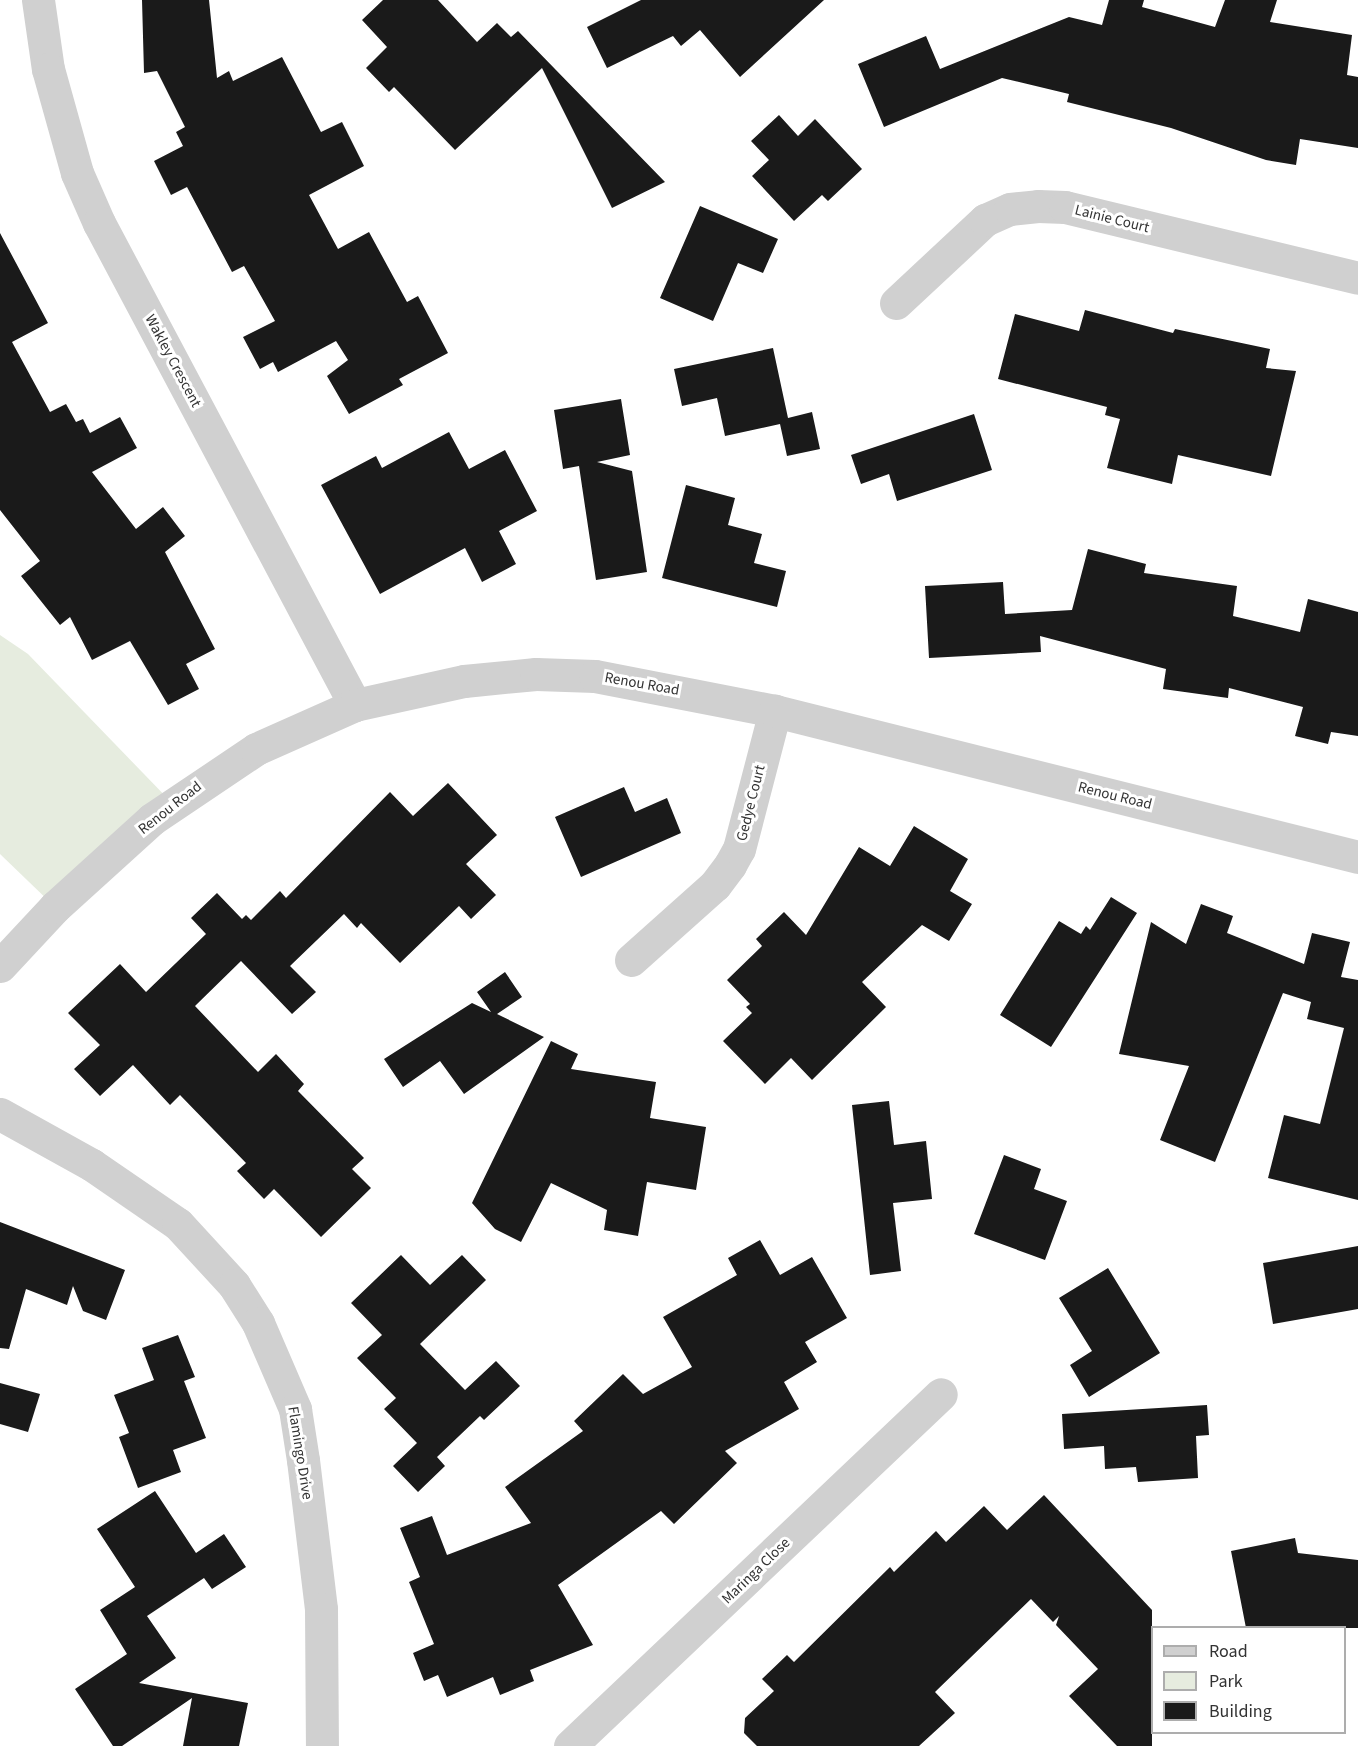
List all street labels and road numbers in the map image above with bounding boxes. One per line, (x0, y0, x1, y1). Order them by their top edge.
street label: Lainie Court (1073, 201, 1151, 237)
street label: Wakley Crescent (141, 312, 205, 410)
street label: Renou Road (603, 669, 681, 699)
street label: Gedye Court (733, 763, 769, 843)
street label: Renou Road (135, 778, 205, 838)
street label: Renou Road (1076, 778, 1154, 814)
street label: Flamingo Drive (284, 1405, 316, 1501)
street label: Maringa Close (718, 1534, 794, 1608)

